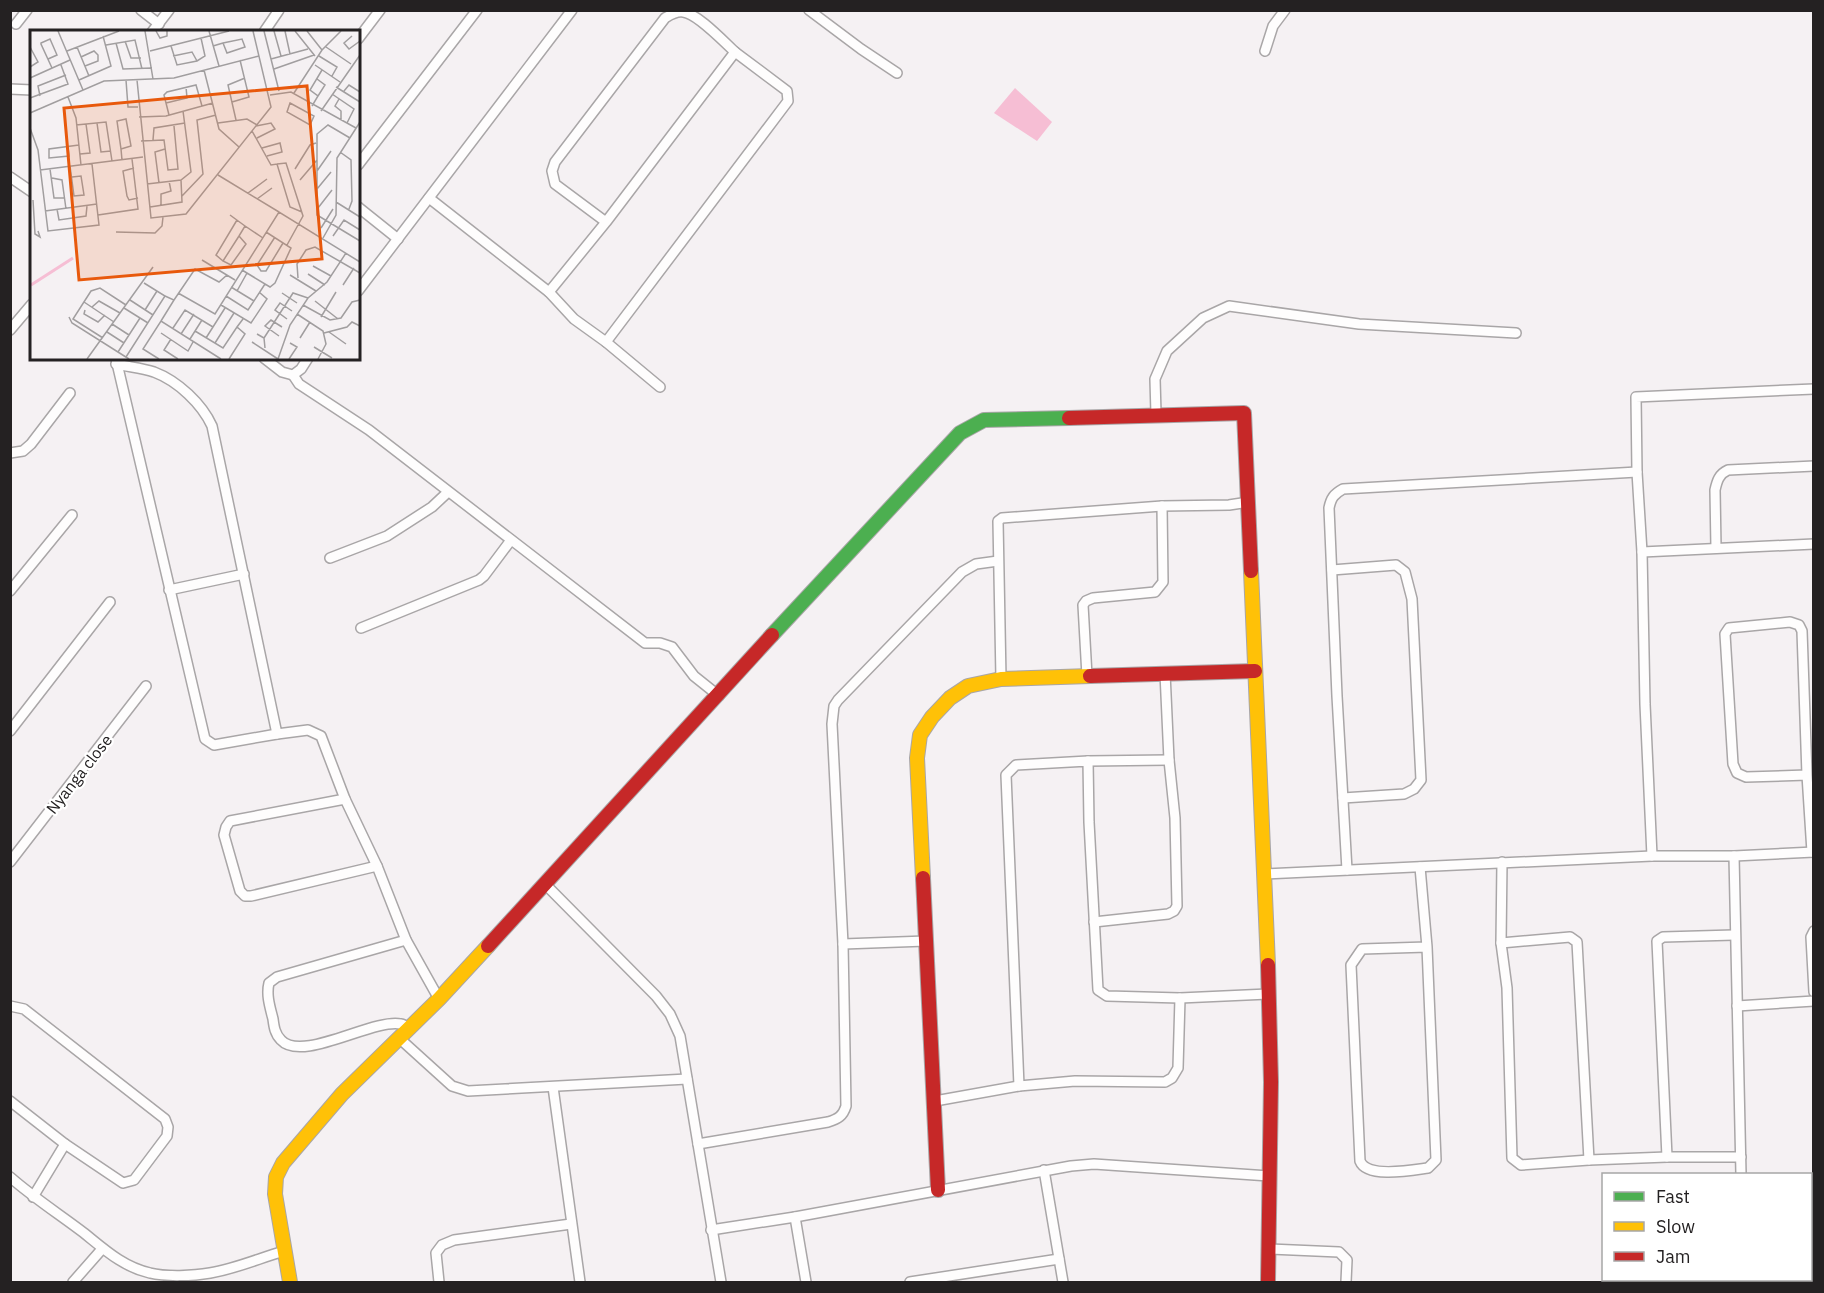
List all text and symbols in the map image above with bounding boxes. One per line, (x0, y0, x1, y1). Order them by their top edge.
inset map (30, 30, 360, 360)
street label: Nyanga close (42, 730, 116, 818)
legend (1602, 1173, 1812, 1281)
text: Fast (1656, 1185, 1690, 1208)
text: Slow (1656, 1215, 1695, 1238)
text: Jam (1656, 1245, 1691, 1268)

